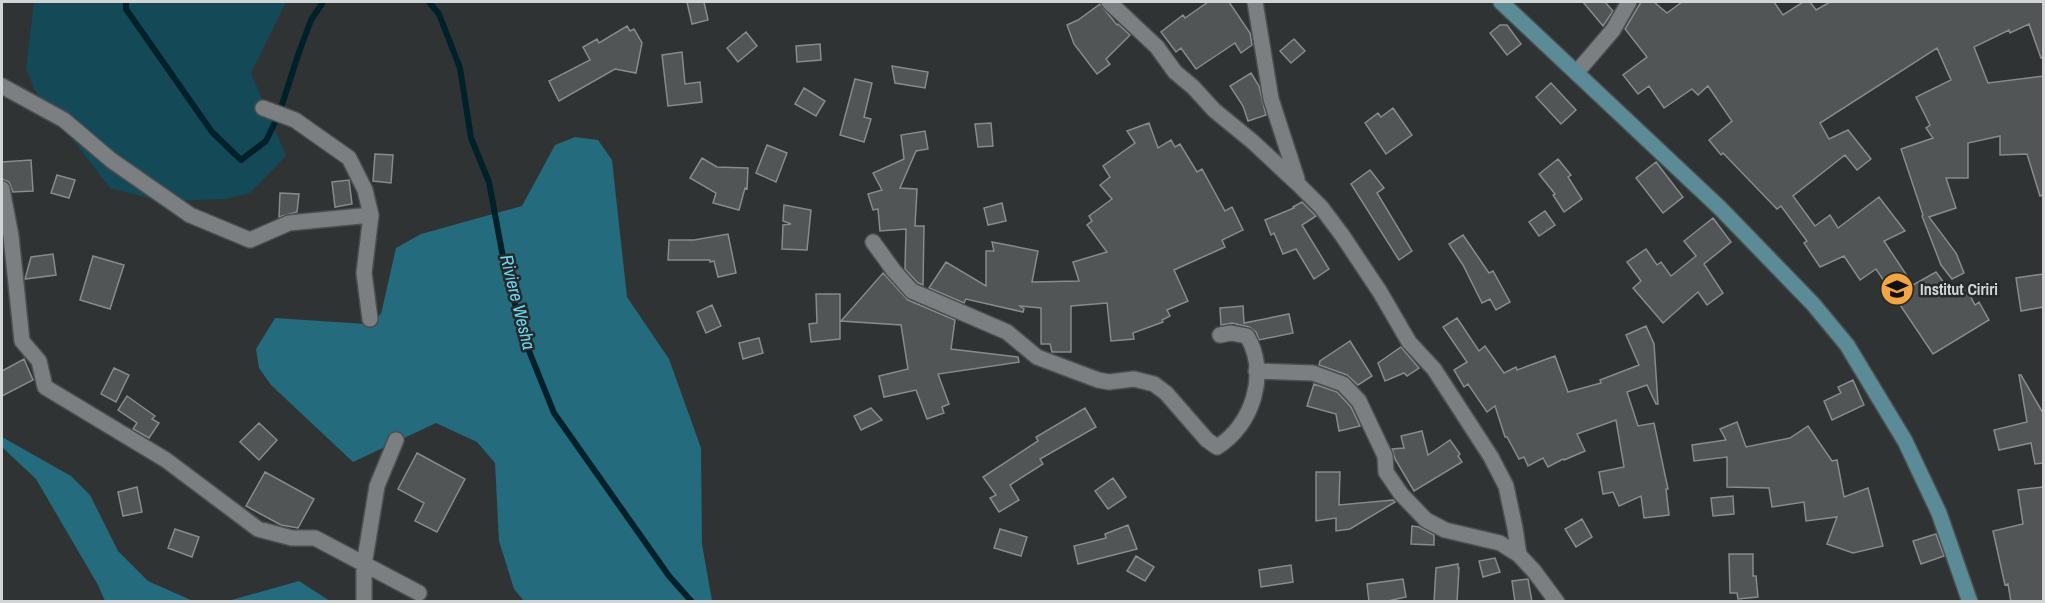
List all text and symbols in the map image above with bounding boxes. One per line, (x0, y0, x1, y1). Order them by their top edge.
water label: Riviere Wesha (494, 252, 542, 352)
school or university icon: Institut Ciriri (1879, 271, 1915, 307)
place label: Institut Ciriri (1920, 278, 1998, 300)

